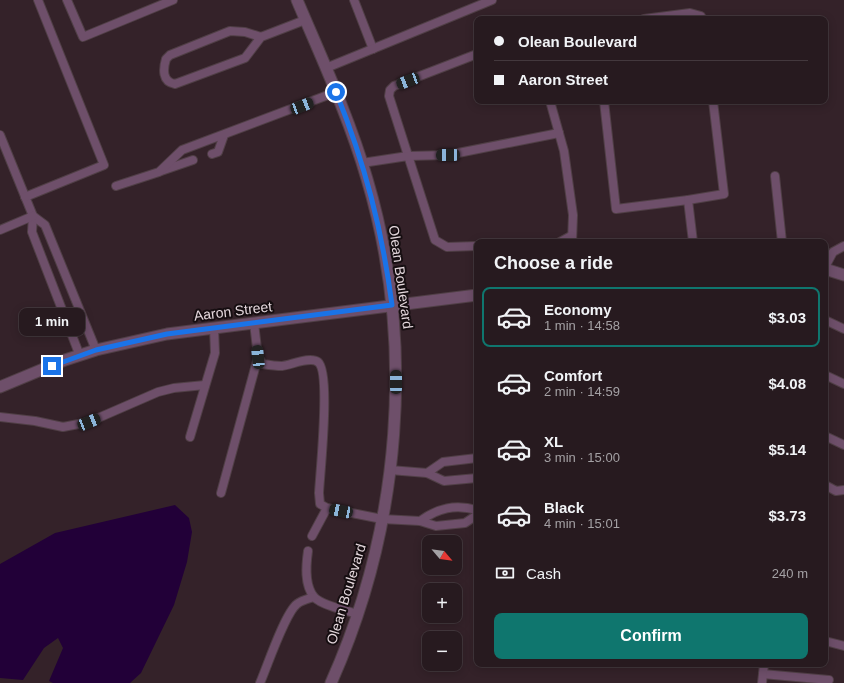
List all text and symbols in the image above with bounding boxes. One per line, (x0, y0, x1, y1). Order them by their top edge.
text: Olean Boulevard (518, 33, 637, 50)
car (395, 71, 421, 91)
text: Aaron Street (518, 71, 608, 88)
route start (327, 83, 345, 101)
car (289, 96, 315, 116)
car (436, 149, 460, 161)
street label: Olean Boulevard (386, 224, 416, 330)
text: Choose a ride (494, 253, 613, 273)
street label: Aaron Street (193, 298, 273, 324)
icon: car (496, 299, 532, 335)
text: Economy (544, 301, 612, 318)
callout: 1 min (19, 308, 85, 336)
text: $3.03 (768, 309, 806, 326)
text: 1 min (35, 314, 69, 329)
text: 1 min · 14:58 (544, 318, 620, 333)
car (251, 344, 265, 370)
route end (43, 357, 61, 375)
icon: car (496, 365, 532, 401)
text: Comfort (544, 367, 602, 384)
car (390, 370, 402, 394)
text: $4.08 (768, 375, 806, 392)
text: 2 min · 14:59 (544, 384, 620, 399)
car (76, 412, 102, 432)
icon: car (496, 431, 532, 467)
text: XL (544, 433, 563, 450)
text: $5.14 (768, 441, 806, 458)
text: 3 min · 15:00 (544, 450, 620, 465)
icon: car (496, 497, 532, 533)
text: Black (544, 499, 584, 516)
car (328, 503, 354, 519)
text: $3.73 (768, 507, 806, 524)
text: 4 min · 15:01 (544, 516, 620, 531)
north arrow (422, 535, 462, 575)
map controls (422, 535, 462, 671)
street label: Olean Boulevard (323, 542, 369, 646)
icon: cash (494, 562, 516, 584)
text: Cash (526, 565, 561, 582)
text: 240 m (772, 566, 808, 581)
button: + (422, 583, 462, 623)
button: Confirm (494, 613, 808, 659)
button: − (422, 631, 462, 671)

